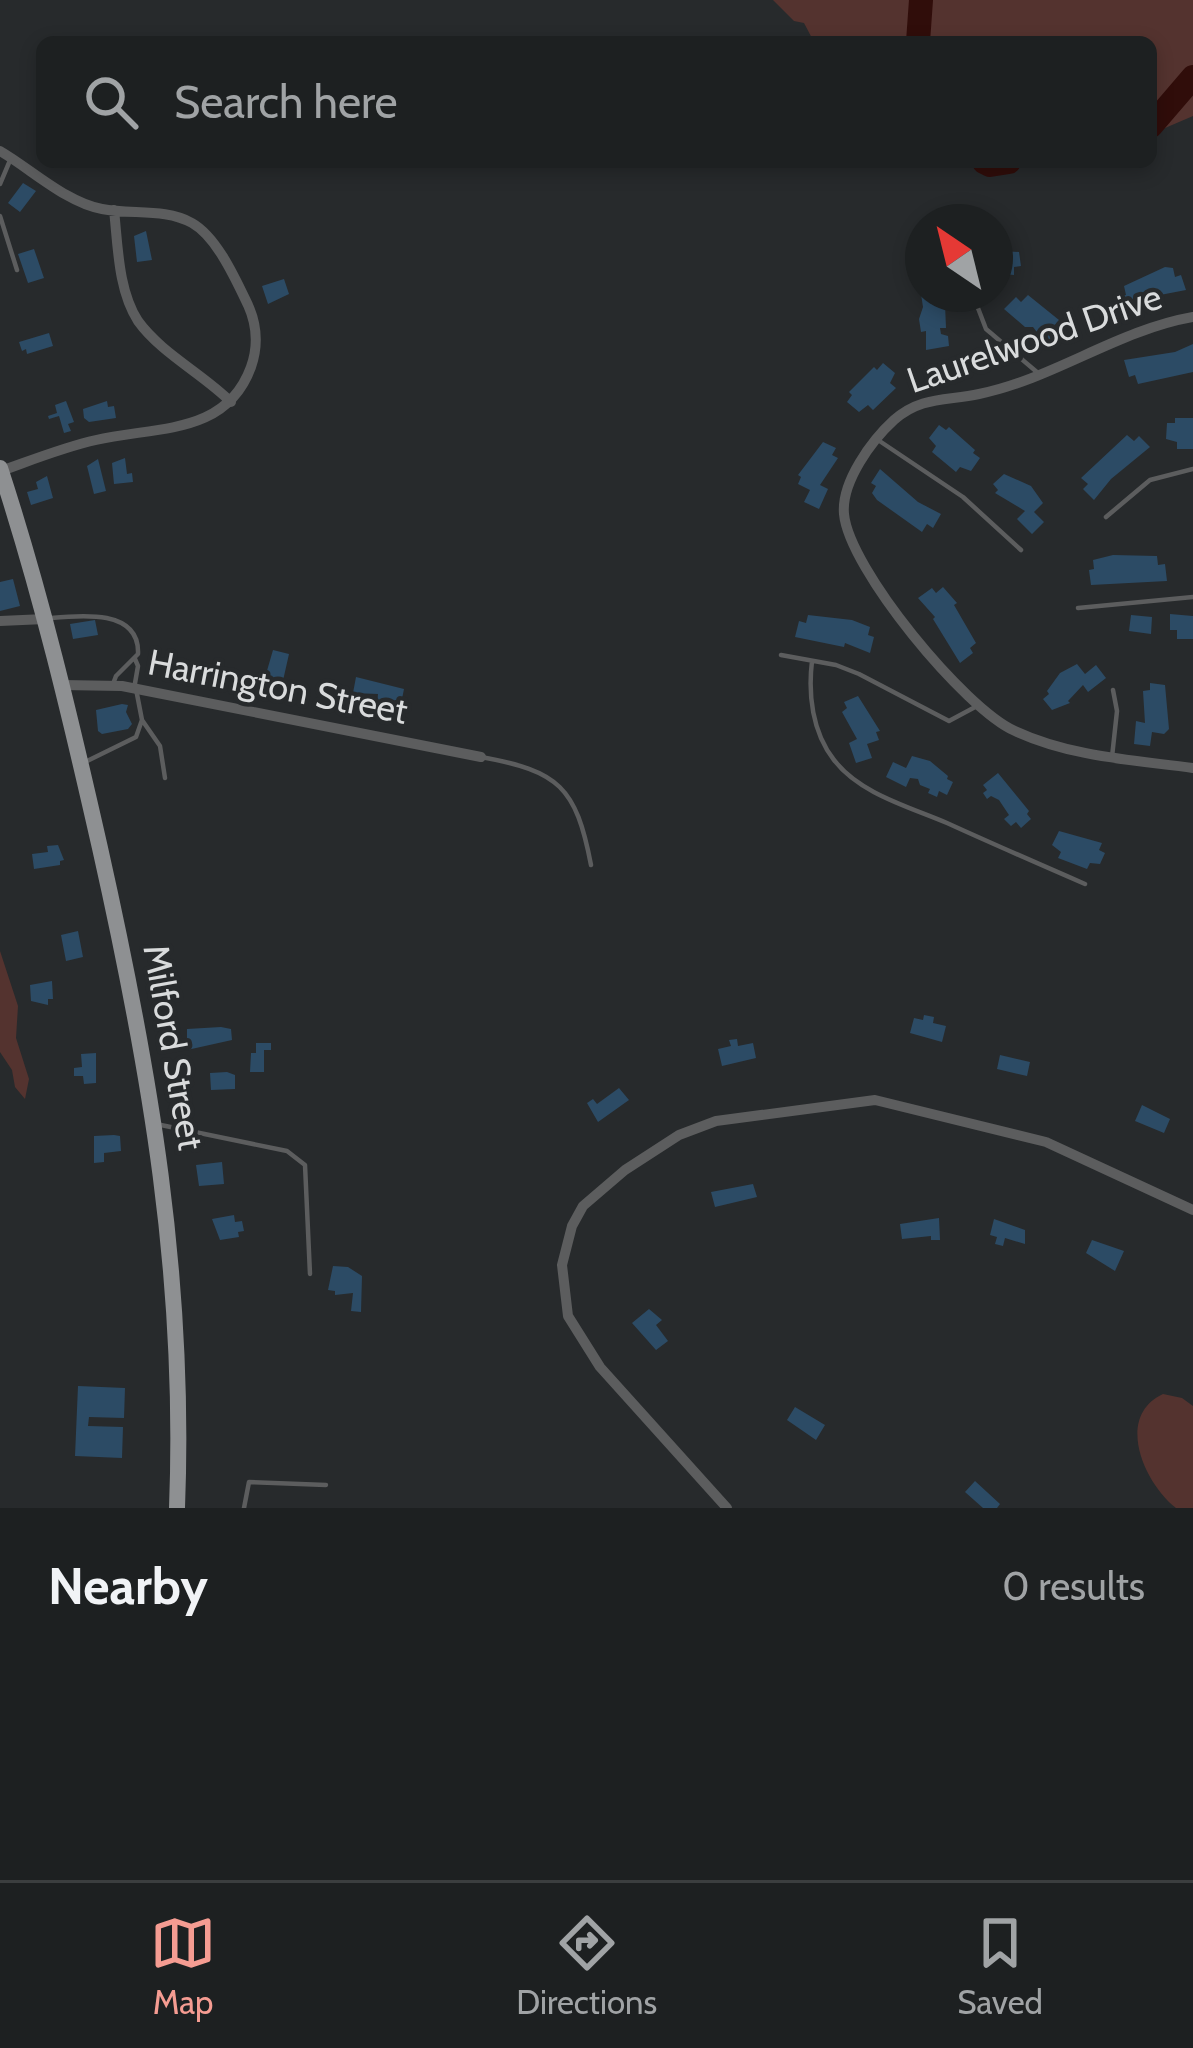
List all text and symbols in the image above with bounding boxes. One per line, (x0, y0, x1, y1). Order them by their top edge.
search box (36, 36, 1157, 168)
icon: search (78, 69, 144, 135)
text: Search here (174, 75, 398, 129)
north arrow (905, 204, 1013, 312)
street label: Laurelwood Drive (901, 274, 1167, 402)
street label: Harrington Street (145, 639, 411, 733)
street label: Milford Street (134, 941, 214, 1153)
text: Nearby (48, 1555, 208, 1617)
text: 0 results (1002, 1562, 1145, 1610)
tab: Map (150, 1910, 216, 2022)
tab: Directions (516, 1910, 657, 2022)
tab: Saved (957, 1910, 1043, 2022)

